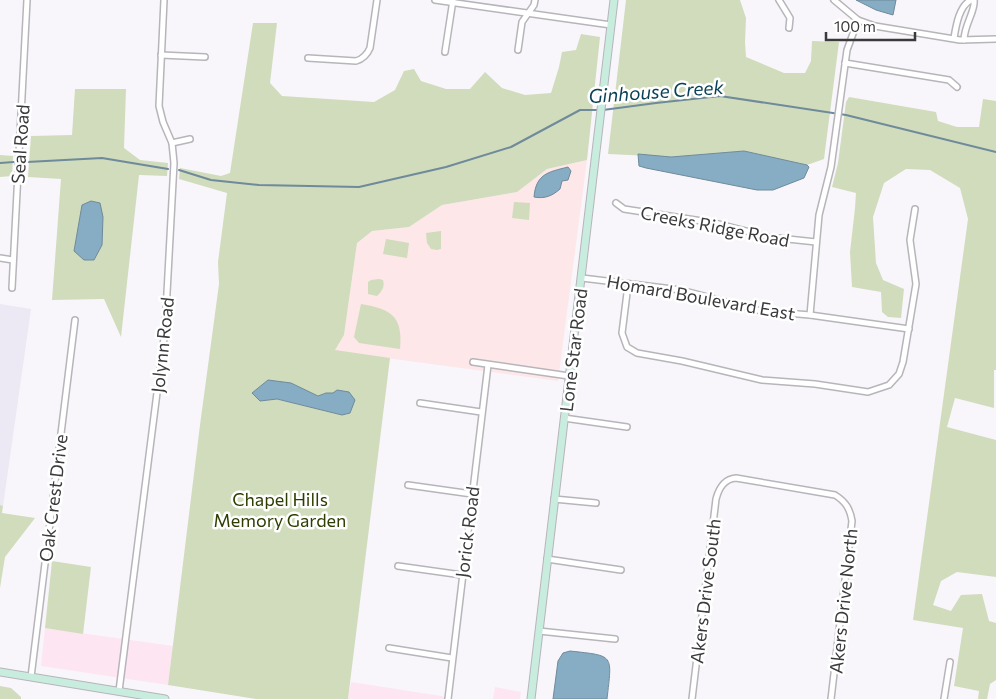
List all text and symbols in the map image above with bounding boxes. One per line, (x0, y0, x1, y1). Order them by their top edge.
scale bar (826, 10, 915, 42)
text: 100 m (834, 17, 876, 35)
water label: Ginhouse Creek (588, 75, 725, 107)
street label: Seal Road (6, 104, 34, 184)
street label: Creeks Ridge Road (639, 201, 791, 251)
street label: Homard Boulevard East (605, 270, 797, 324)
street label: Lone Star Road (555, 287, 591, 413)
street label: Jolynn Road (146, 296, 178, 394)
street label: Oak Crest Drive (34, 433, 72, 563)
street label: Jorick Road (450, 485, 484, 579)
park label: Chapel Hills Memory Garden (214, 488, 346, 531)
street label: Akers Drive South (685, 517, 725, 665)
street label: Akers Drive North (824, 527, 862, 675)

